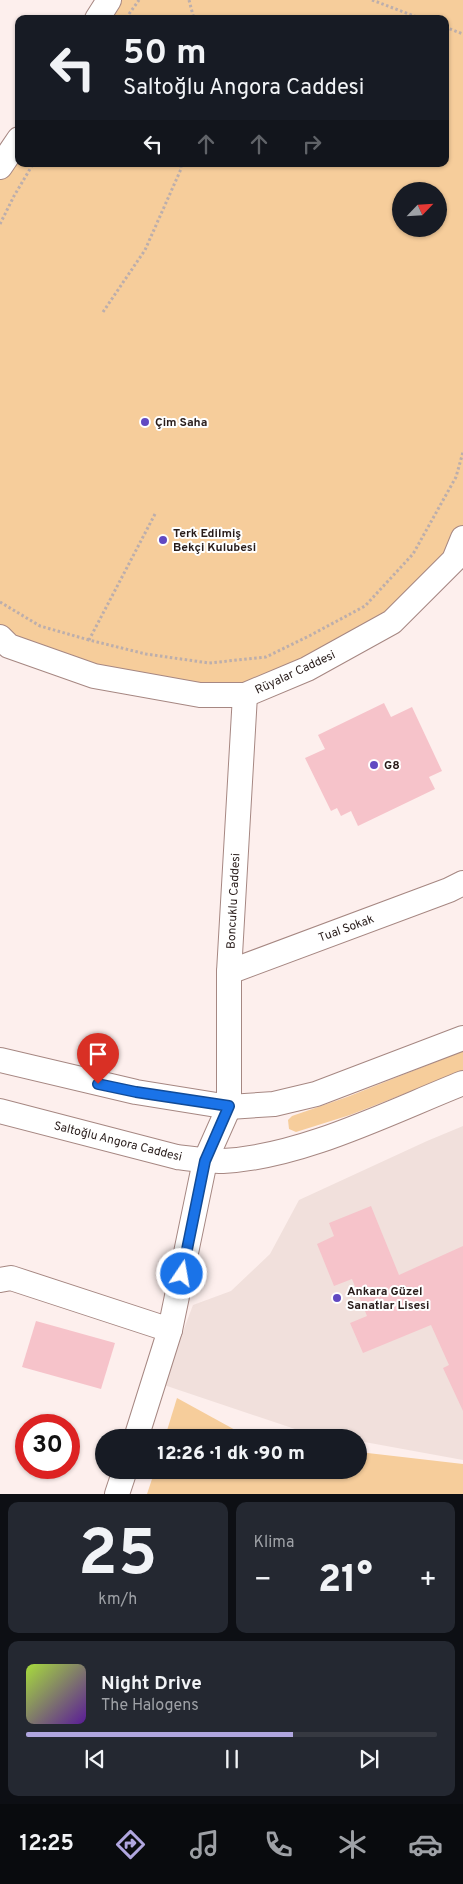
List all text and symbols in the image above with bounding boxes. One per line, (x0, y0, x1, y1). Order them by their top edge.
text: 50 m (123, 32, 207, 76)
icon: left (40, 35, 105, 100)
text: Saltoğlu Angora Caddesi (123, 75, 364, 102)
icon: left (139, 130, 167, 158)
icon: ahead (192, 130, 220, 158)
icon: ahead (245, 130, 273, 158)
icon: right (298, 130, 326, 158)
north arrow (392, 182, 448, 238)
map controls (392, 182, 447, 237)
place label: Çim Saha (155, 415, 207, 431)
marker: Çim Saha (139, 416, 151, 428)
place label: Terk Edilmiş Bekçi Kulubesi (173, 526, 256, 556)
marker: Terk Edilmiş Bekçi Kulubesi (157, 534, 169, 546)
street label: Rüyalar Caddesi (253, 647, 338, 699)
place label: G8 (384, 758, 400, 774)
marker: G8 (368, 759, 380, 771)
street label: Boncuklu Caddesi (223, 853, 245, 949)
street label: Tual Sokak (316, 911, 376, 946)
pin (77, 1033, 119, 1084)
icon: arrive (84, 1040, 112, 1068)
street label: Saltoğlu Angora Caddesi (52, 1118, 184, 1166)
position arrow (155, 1247, 207, 1299)
place label: Ankara Güzel Sanatlar Lisesi (347, 1284, 429, 1314)
marker: Ankara Güzel Sanatlar Lisesi (331, 1292, 343, 1304)
speed limit sign: 30 (15, 1414, 80, 1479)
text: 12:26 · 1 dk · 90 m (157, 1442, 305, 1466)
text: 25 (78, 1516, 157, 1598)
text: Klima (254, 1533, 294, 1553)
text: 21° (318, 1557, 373, 1606)
text: − (254, 1563, 272, 1599)
text: + (419, 1563, 437, 1599)
text: km/h (98, 1590, 137, 1610)
text: Night Drive (101, 1672, 202, 1696)
text: The Halogens (101, 1696, 199, 1716)
icon: previous (81, 1745, 109, 1773)
icon: pause (218, 1745, 246, 1773)
icon: next (355, 1745, 383, 1773)
icon: directions (113, 1827, 148, 1862)
icon: music (187, 1827, 222, 1862)
icon: phone (261, 1827, 296, 1862)
icon: climate (335, 1827, 370, 1862)
icon: car (408, 1827, 443, 1862)
text: 12:25 (19, 1831, 74, 1858)

